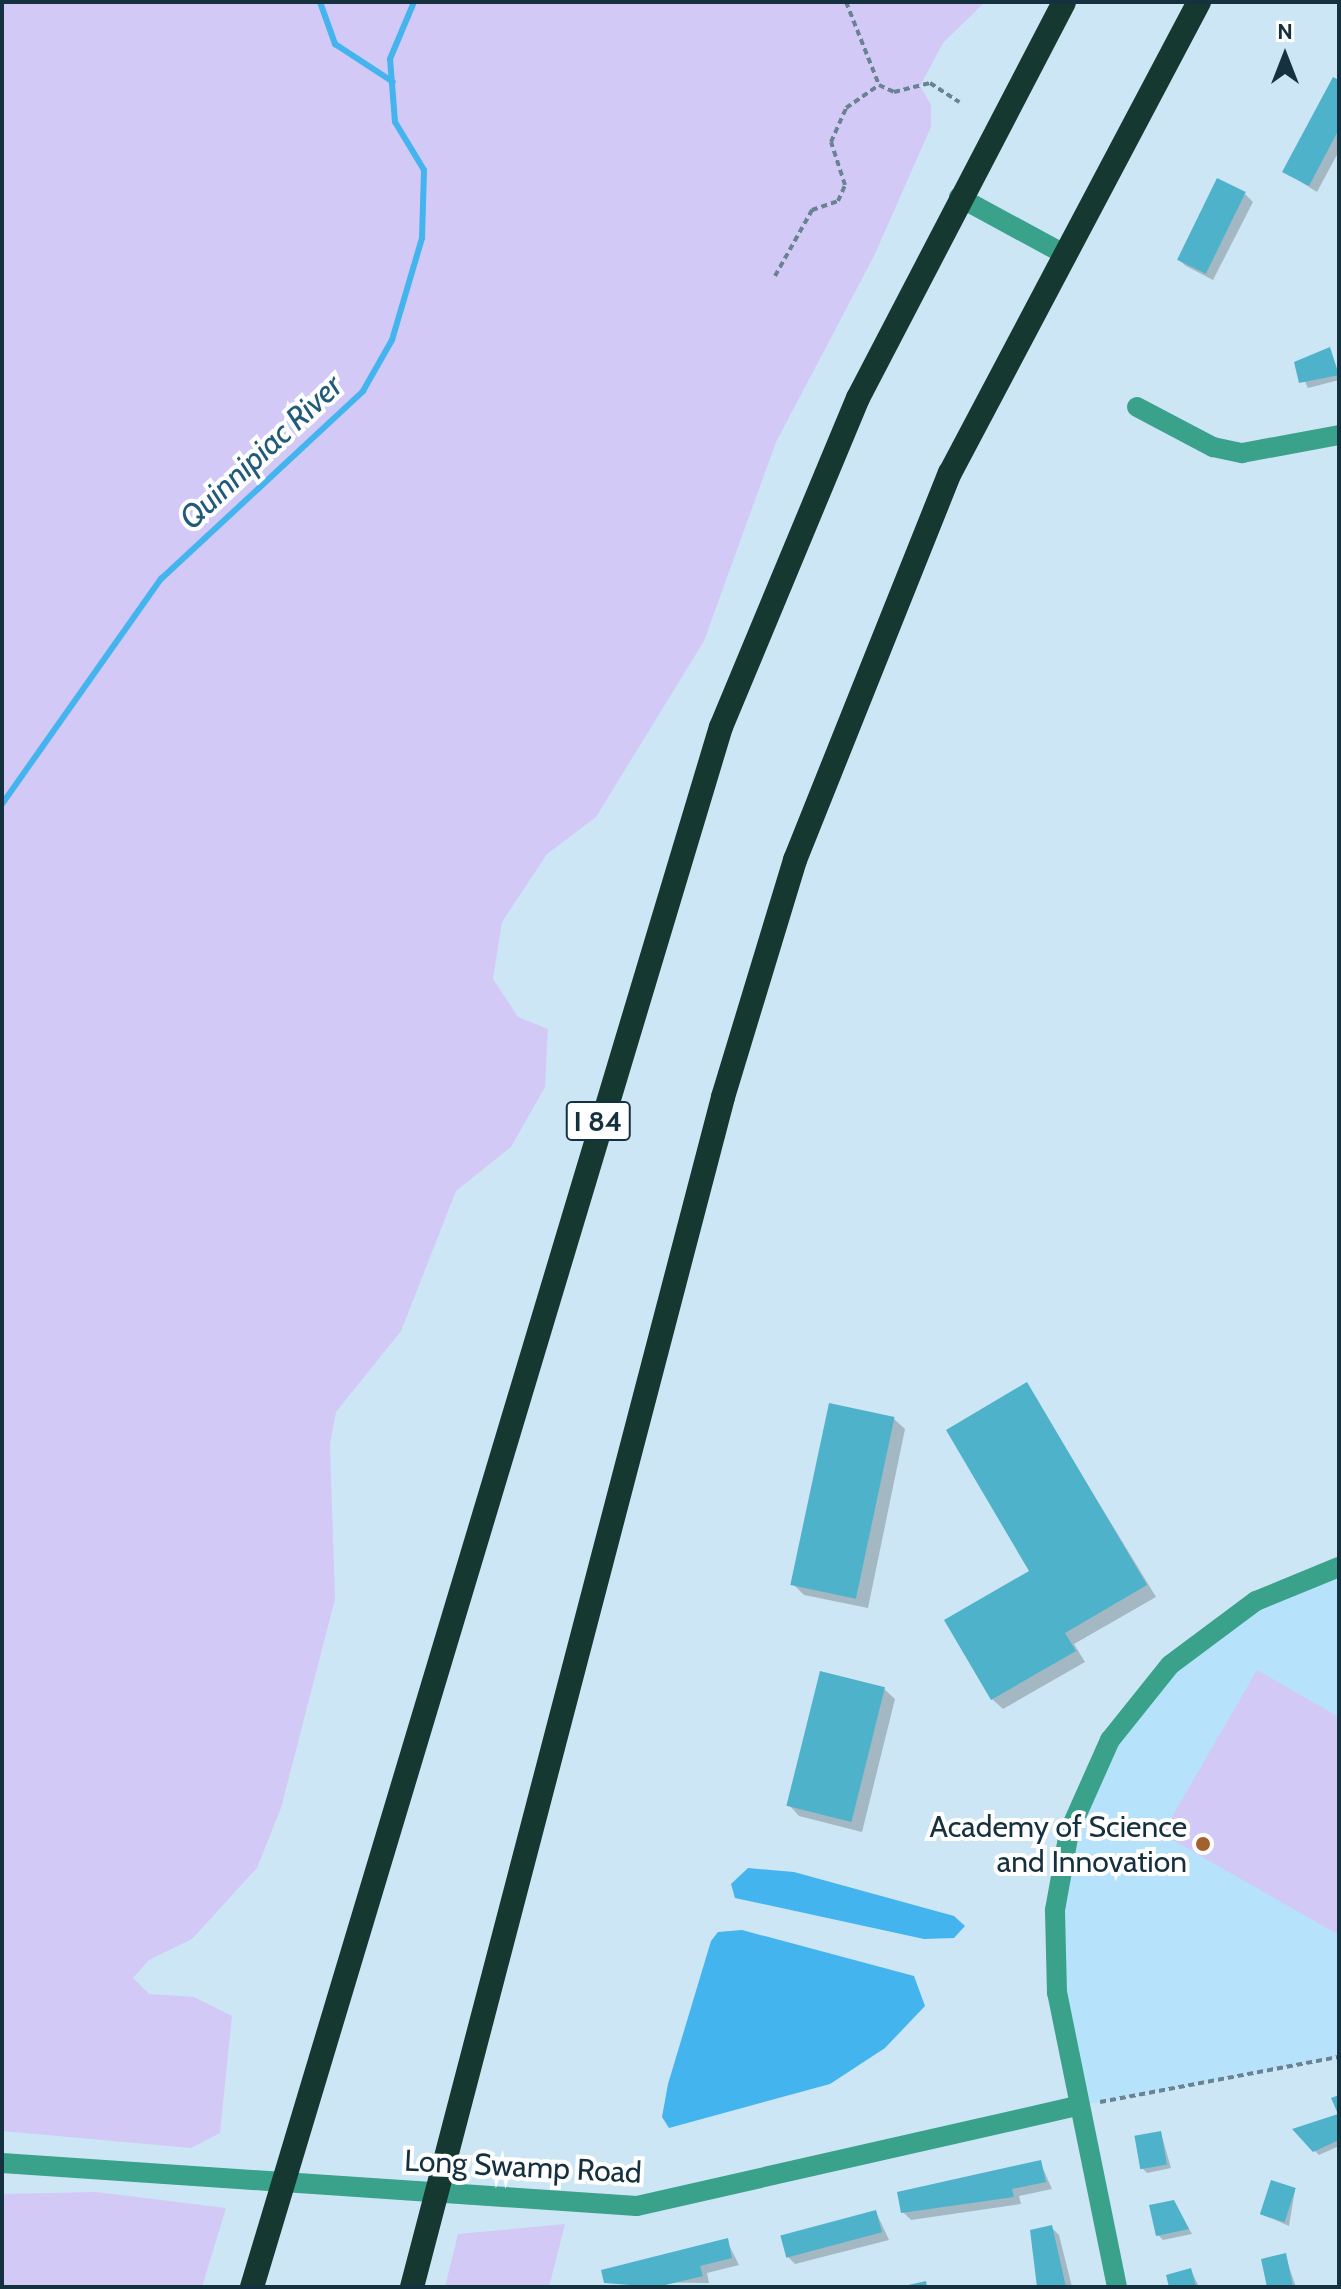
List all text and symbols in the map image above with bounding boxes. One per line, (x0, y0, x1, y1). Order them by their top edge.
north arrow (1245, 16, 1325, 96)
text: N (1277, 18, 1293, 45)
water label: Quinnipiac River (172, 367, 350, 537)
road number: I 84 (564, 1097, 632, 1145)
place label: Academy of Science and Innovation (930, 1809, 1187, 1880)
marker: Academy of Science and Innovation (1194, 1835, 1212, 1853)
street label: Long Swamp Road (403, 2143, 643, 2191)

